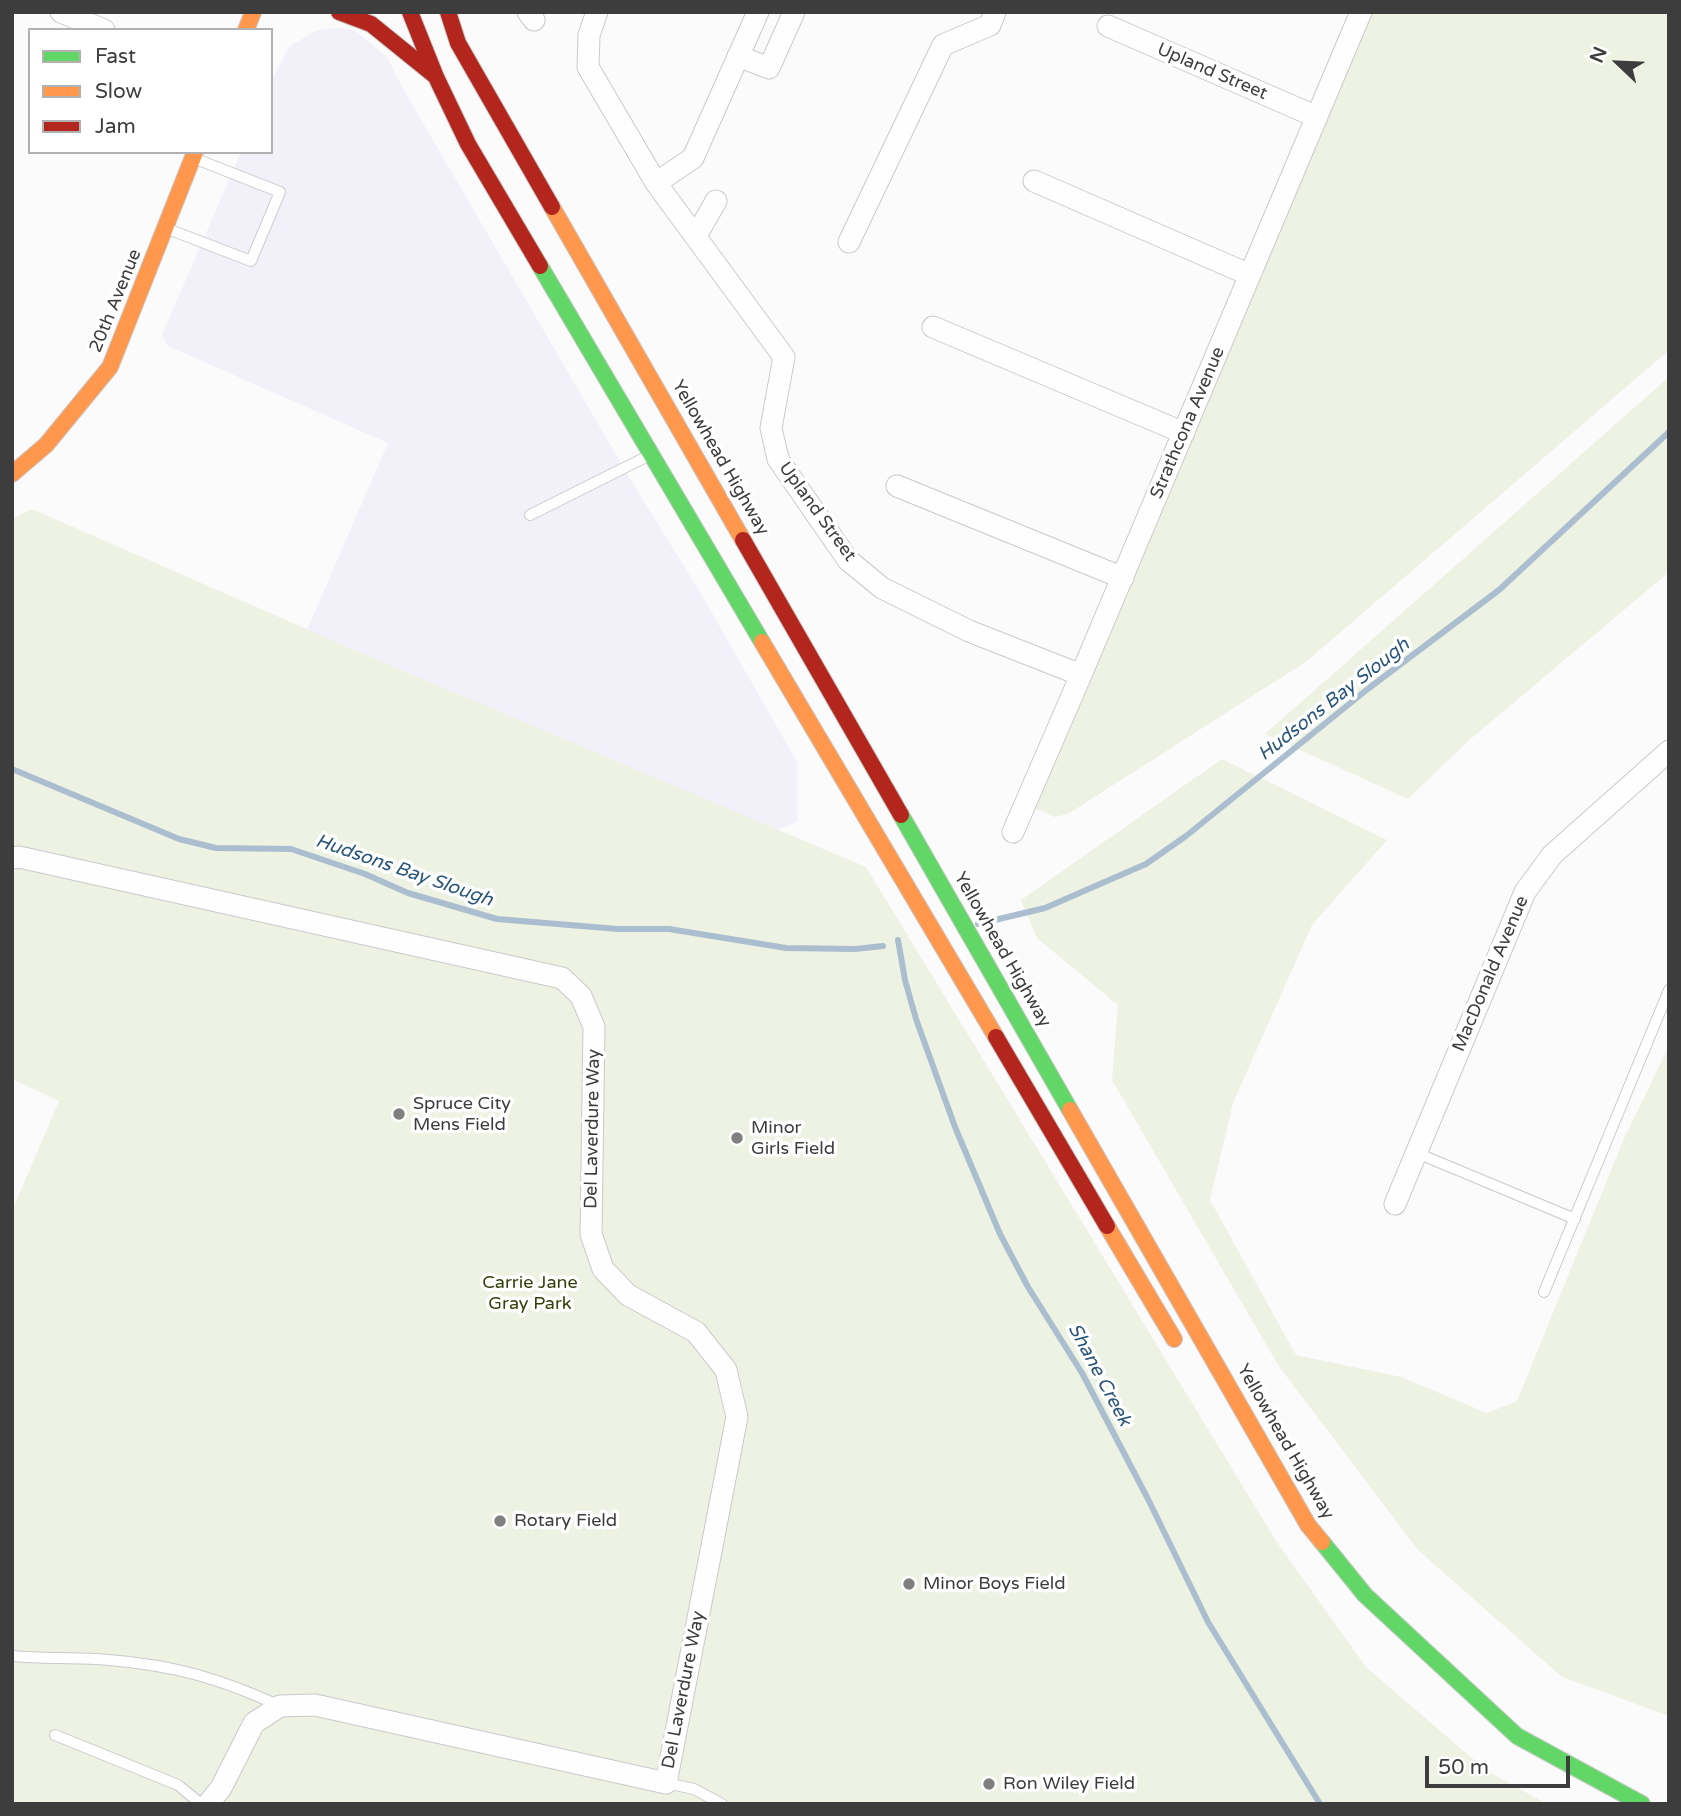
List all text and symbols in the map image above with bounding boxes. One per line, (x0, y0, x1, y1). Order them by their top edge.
legend (28, 28, 273, 154)
north arrow (1583, 28, 1653, 98)
street label: Upland Street (1154, 39, 1270, 105)
text: N (1586, 43, 1612, 66)
text: Fast (95, 44, 136, 69)
text: Slow (95, 79, 142, 104)
text: Jam (95, 114, 136, 139)
street label: 20th Avenue (85, 246, 147, 356)
street label: Strathcona Avenue (1146, 344, 1230, 502)
street label: Yellowhead Highway (667, 377, 773, 539)
street label: Upland Street (774, 458, 860, 566)
water label: Hudsons Bay Slough (1254, 634, 1414, 766)
water label: Hudsons Bay Slough (312, 830, 496, 912)
street label: Yellowhead Highway (949, 869, 1055, 1031)
street label: MacDonald Avenue (1448, 893, 1534, 1055)
street label: Del Laverdure Way (581, 1049, 605, 1209)
place label: Spruce City Mens Field (413, 1093, 511, 1136)
marker: Spruce City Mens Field (391, 1106, 407, 1122)
place label: Minor Girls Field (751, 1117, 835, 1160)
marker: Minor Girls Field (729, 1130, 745, 1146)
park label: Carrie Jane Gray Park (482, 1272, 578, 1314)
water label: Shane Creek (1062, 1320, 1136, 1430)
street label: Yellowhead Highway (1232, 1361, 1338, 1523)
place label: Rotary Field (514, 1510, 617, 1532)
marker: Rotary Field (492, 1513, 508, 1529)
place label: Minor Boys Field (923, 1573, 1066, 1595)
marker: Minor Boys Field (901, 1576, 917, 1592)
street label: Del Laverdure Way (658, 1609, 710, 1771)
scale bar (1429, 1742, 1574, 1786)
text: 50 m (1438, 1755, 1489, 1780)
place label: Ron Wiley Field (1003, 1773, 1135, 1795)
marker: Ron Wiley Field (981, 1776, 997, 1792)

